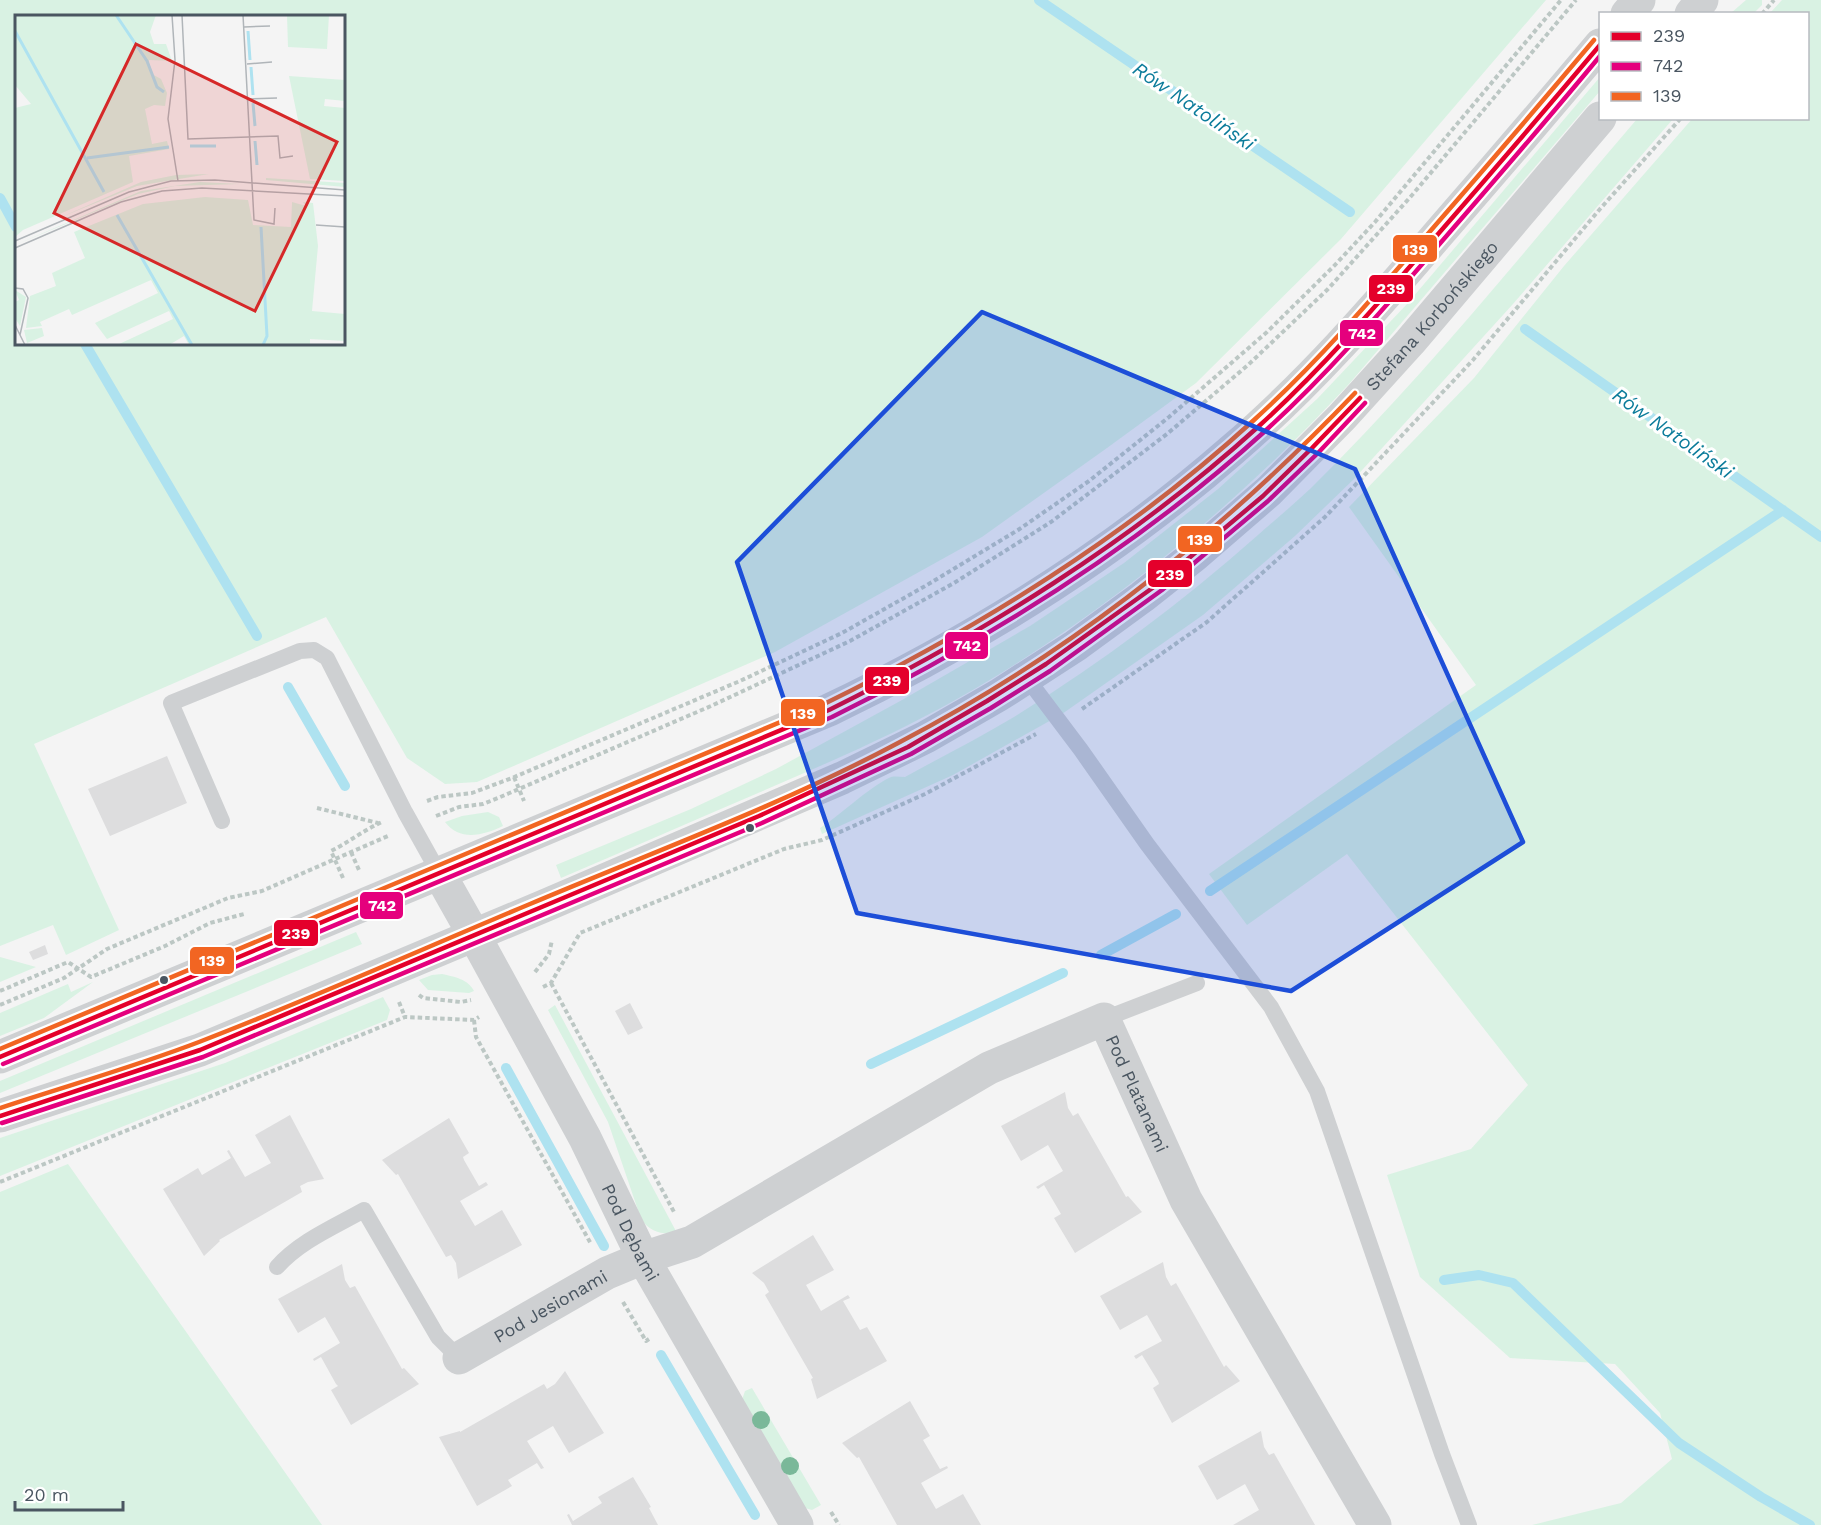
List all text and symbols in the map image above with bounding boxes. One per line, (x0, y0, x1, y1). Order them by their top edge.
legend (1599, 12, 1809, 120)
inset map (15, 15, 345, 345)
text: 239 (1653, 25, 1685, 46)
text: 742 (1653, 55, 1683, 76)
water label: Rów Natoliński (1129, 56, 1260, 156)
text: 139 (1653, 85, 1682, 106)
line badge: 139 (1392, 234, 1438, 263)
street label: Stefana Korbońskiego (1361, 236, 1502, 394)
text: 139 (1402, 240, 1428, 259)
line badge: 239 (1368, 274, 1414, 303)
text: 239 (1377, 279, 1406, 298)
line badge: 742 (1339, 319, 1384, 347)
text: 742 (1348, 324, 1376, 343)
water label: Rów Natoliński (1608, 383, 1739, 484)
line badge: 139 (1177, 525, 1223, 553)
text: 139 (1187, 530, 1213, 549)
line badge: 239 (1147, 559, 1193, 588)
text: 239 (1156, 565, 1185, 584)
line badge: 742 (944, 631, 989, 660)
text: 742 (953, 636, 981, 655)
line badge: 239 (864, 666, 910, 695)
text: 239 (873, 671, 902, 690)
line badge: 139 (780, 698, 826, 727)
text: 139 (790, 704, 816, 723)
unlabelled marker (744, 822, 756, 834)
line badge: 742 (359, 891, 404, 920)
text: 742 (368, 896, 396, 915)
line badge: 239 (273, 919, 319, 947)
text: 239 (282, 924, 311, 943)
line badge: 139 (189, 946, 235, 975)
text: 139 (199, 951, 225, 970)
unlabelled marker (158, 974, 170, 986)
street label: Pod Platanami (1102, 1031, 1173, 1155)
street label: Pod Dębami (598, 1180, 664, 1284)
street label: Pod Jesionami (490, 1265, 611, 1347)
scale bar (15, 1474, 123, 1512)
text: 20 m (24, 1484, 69, 1505)

